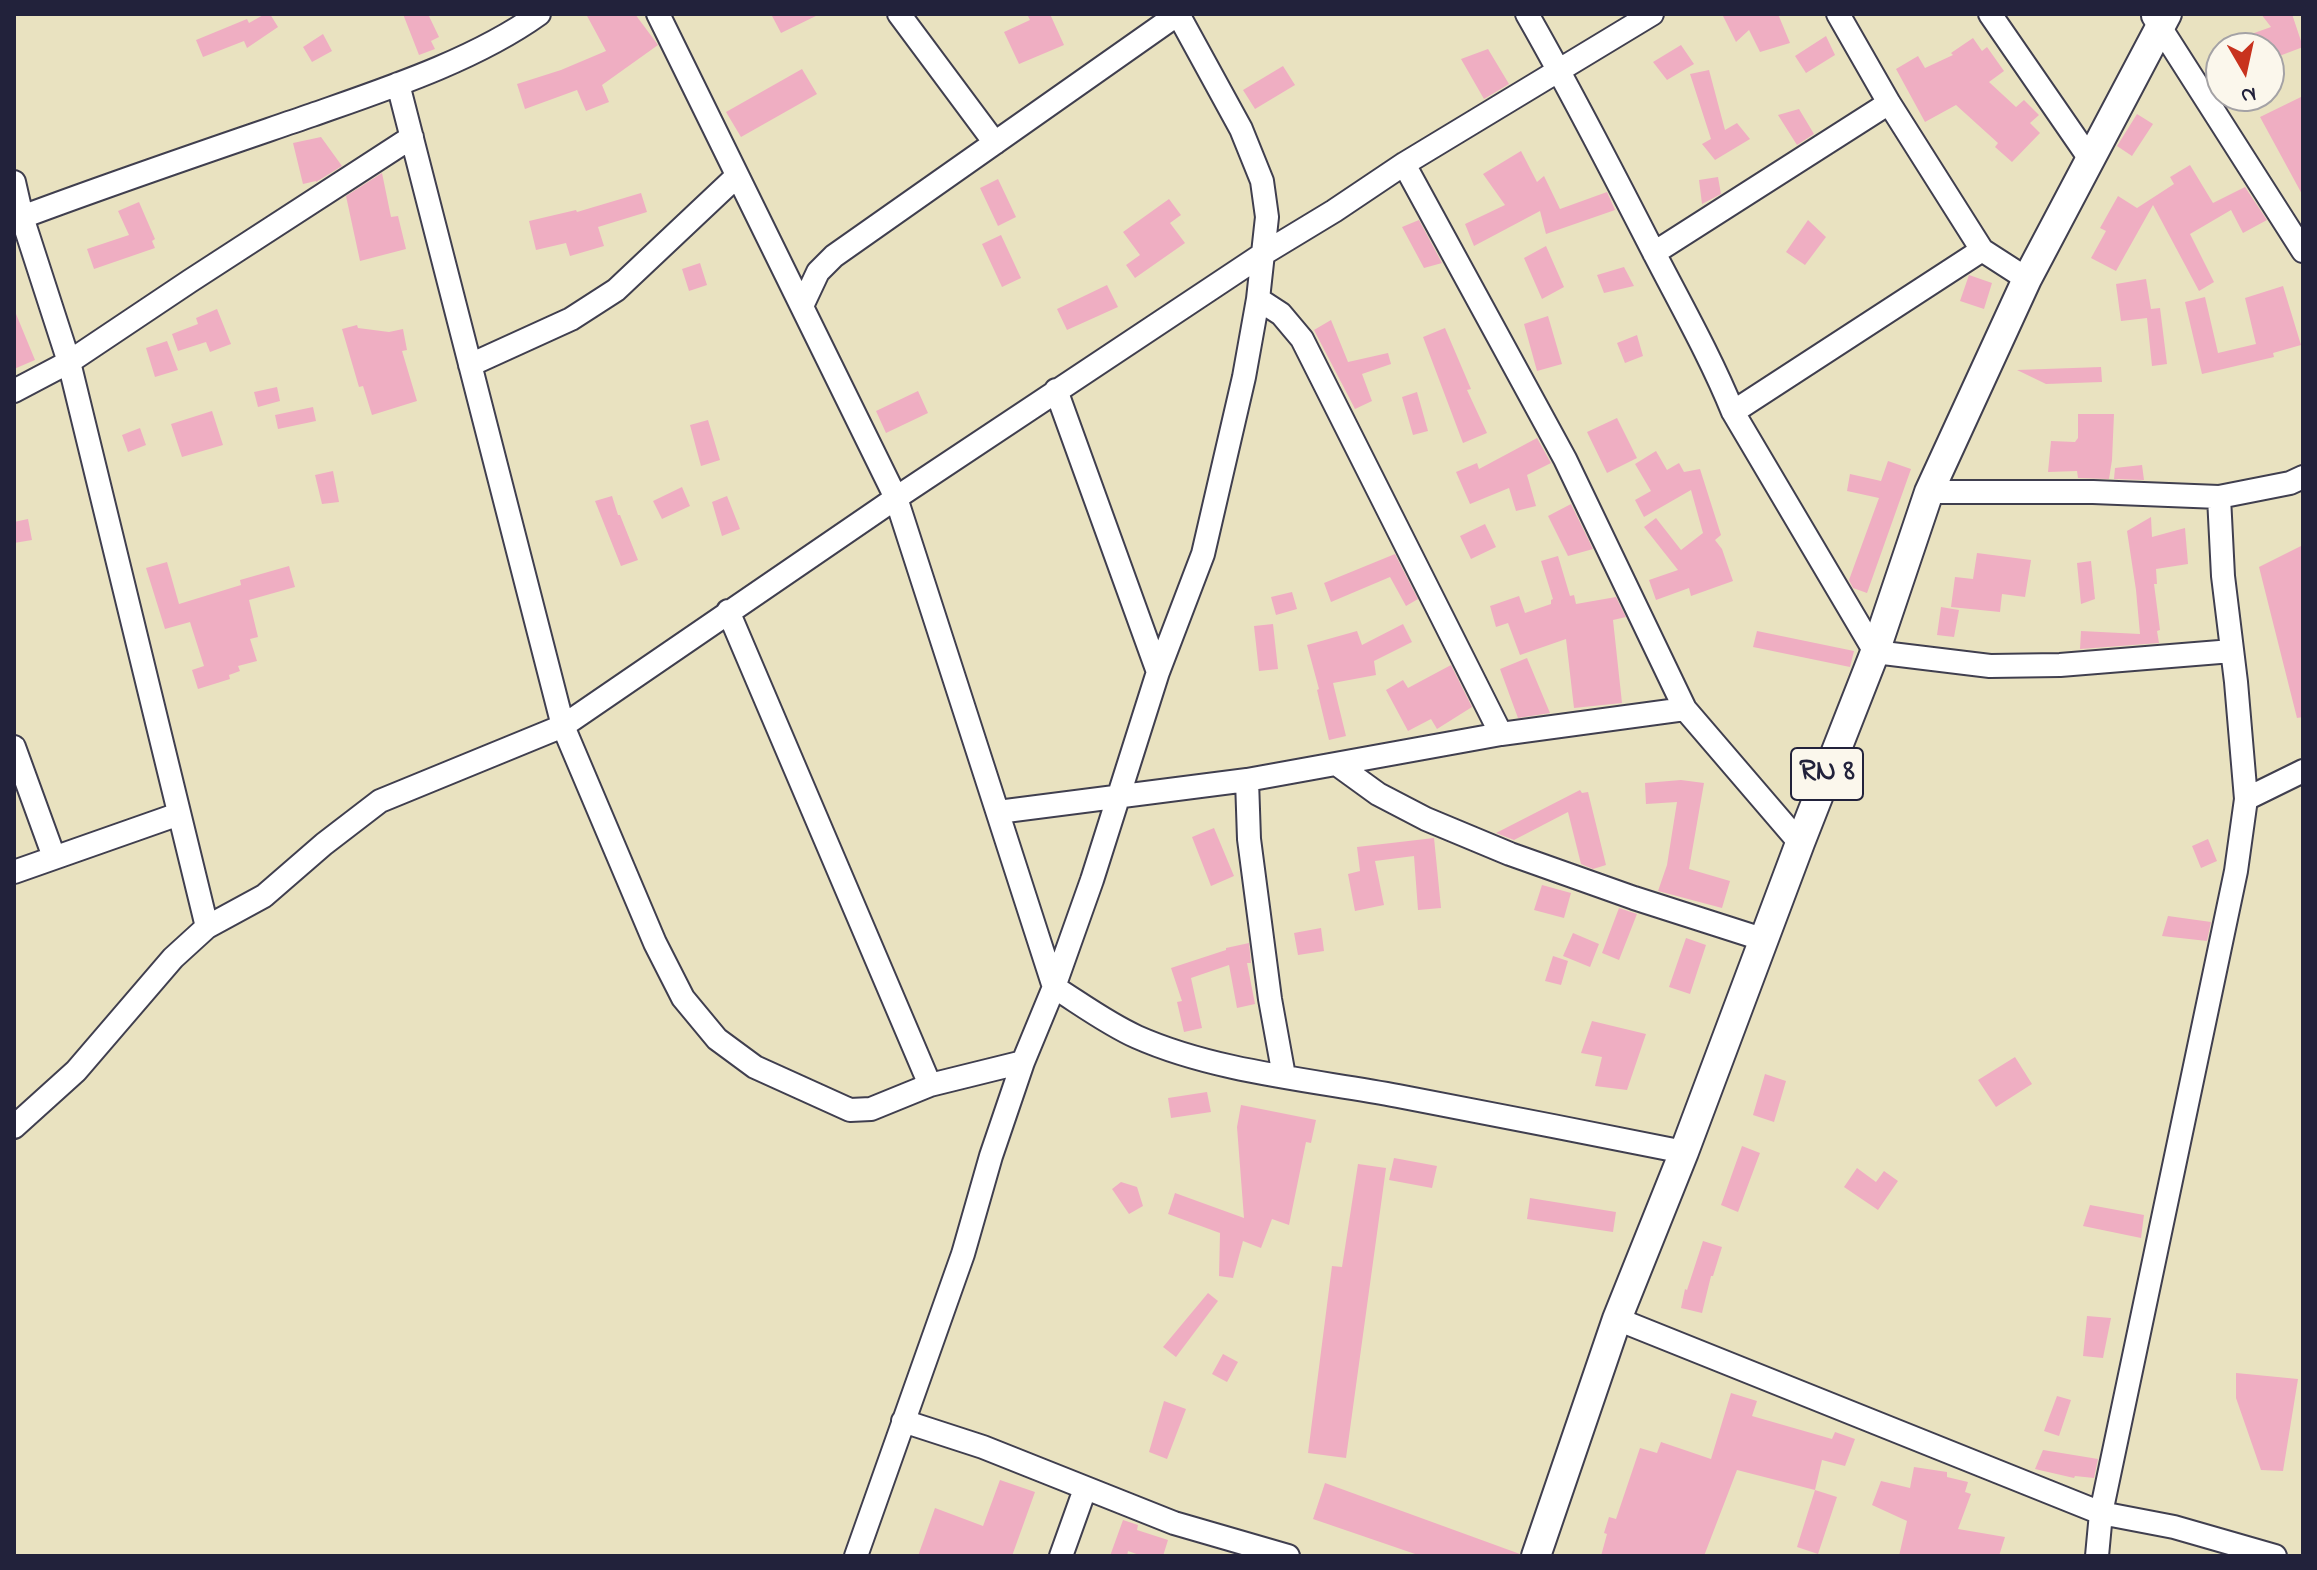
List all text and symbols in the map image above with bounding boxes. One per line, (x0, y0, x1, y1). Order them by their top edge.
north arrow (2205, 32, 2285, 112)
text: N (2239, 77, 2258, 111)
road number: RN 8 (1791, 748, 1863, 800)

